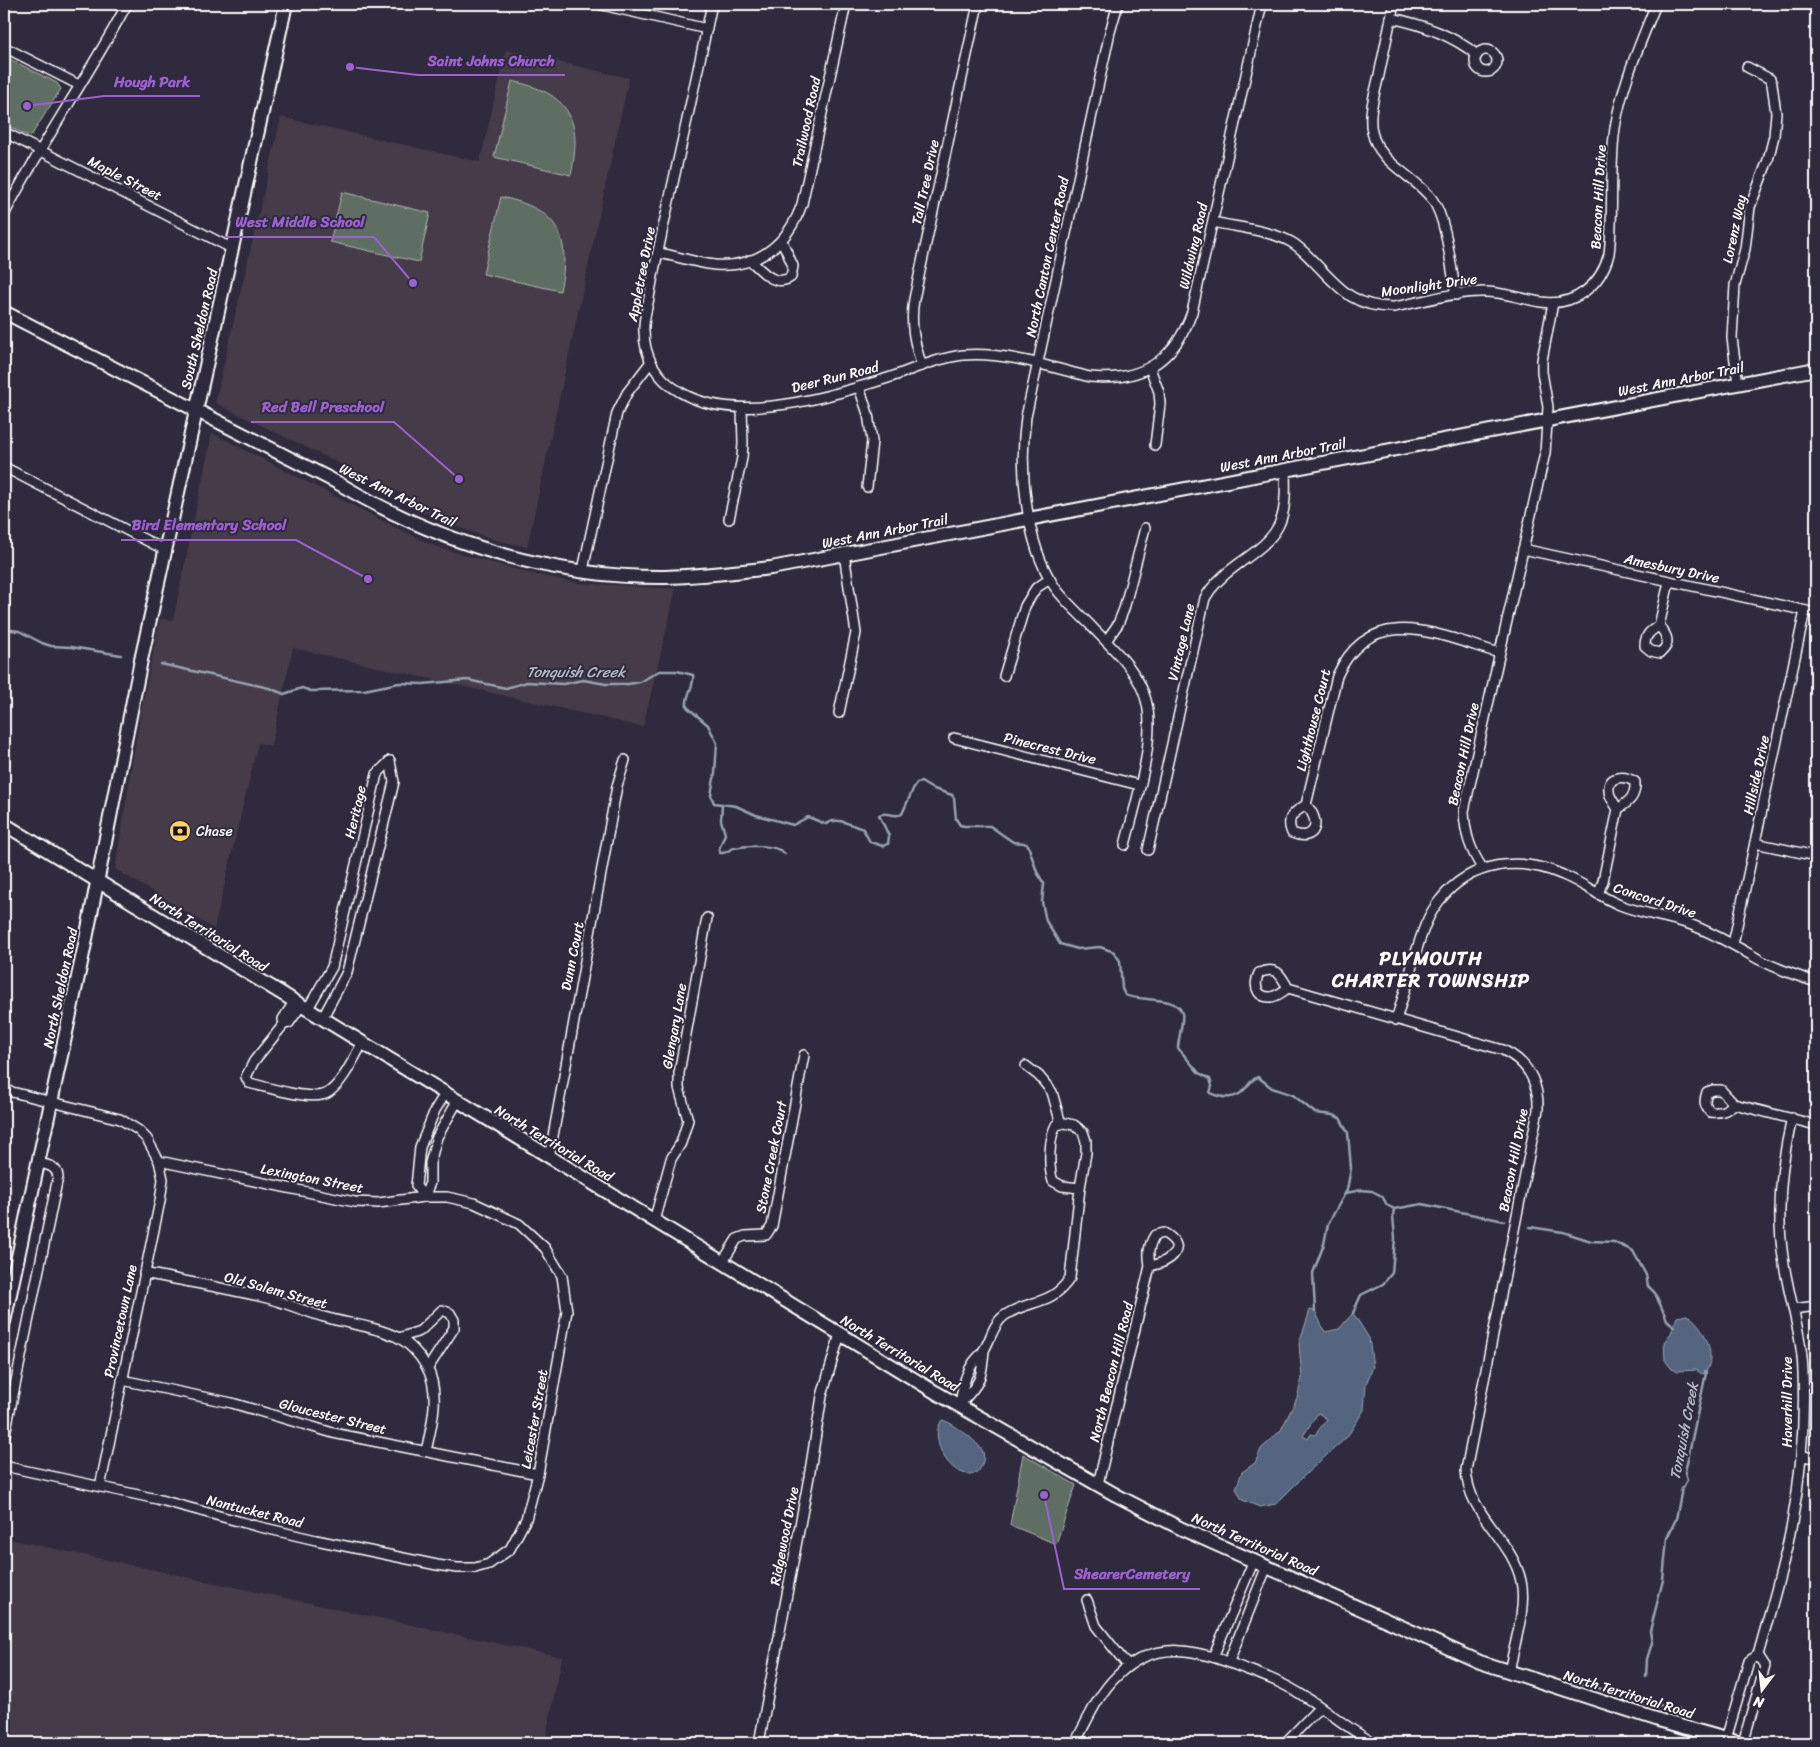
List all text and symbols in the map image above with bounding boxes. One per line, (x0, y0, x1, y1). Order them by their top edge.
callout: Saint Johns Church (418, 45, 565, 75)
text: Saint Johns Church (426, 48, 555, 74)
callout: Hough Park (104, 66, 200, 96)
text: Hough Park (113, 69, 191, 95)
street label: Trailwood Road (785, 73, 829, 170)
street label: Tall Tree Drive (904, 137, 947, 227)
street label: Beacon Hill Drive (1583, 144, 1614, 250)
street label: Maple Street (83, 149, 166, 208)
street label: North Canton Center Road (1018, 173, 1077, 340)
street label: Lorenz Way (1715, 192, 1754, 266)
street label: Wildwing Road (1171, 199, 1216, 292)
callout: West Middle School (225, 207, 374, 237)
text: West Middle School (235, 209, 365, 235)
street label: Appletree Drive (620, 224, 663, 325)
street label: South Sheldon Road (173, 265, 226, 392)
street label: Moonlight Drive (1379, 266, 1479, 305)
street label: Deer Run Road (789, 354, 883, 400)
street label: West Ann Arbor Trail (1616, 355, 1747, 404)
callout: Red Bell Preschool (251, 392, 394, 422)
text: Red Bell Preschool (261, 394, 385, 420)
street label: West Ann Arbor Trail (1218, 431, 1349, 480)
street label: West Ann Arbor Trail (335, 456, 462, 535)
street label: West Ann Arbor Trail (820, 507, 951, 556)
callout: Bird Elementary School (121, 510, 296, 540)
text: Bird Elementary School (132, 512, 287, 538)
street label: Amesbury Drive (1621, 546, 1722, 591)
street label: Vintage Lane (1160, 601, 1203, 683)
water label: Tonquish Creek (527, 659, 627, 685)
street label: Lighthouse Court (1289, 666, 1338, 774)
street label: Beacon Hill Drive (1440, 700, 1487, 808)
street label: Pinecrest Drive (1001, 725, 1099, 772)
street label: Hillside Drive (1736, 733, 1777, 817)
street label: Heritage (337, 783, 374, 841)
bank icon: Chase (168, 819, 192, 843)
place label: Chase (196, 819, 233, 844)
street label: Concord Drive (1610, 875, 1700, 926)
street label: North Territorial Road (145, 886, 274, 980)
street label: Dunn Court (554, 919, 591, 993)
street label: North Sheldon Road (36, 924, 86, 1051)
district label: PLYMOUTH CHARTER TOWNSHIP (1331, 942, 1530, 997)
street label: Glengary Lane (655, 981, 694, 1071)
street label: Stone Creek Court (748, 1097, 795, 1216)
street label: North Territorial Road (489, 1098, 620, 1190)
street label: Beacon Hill Drive (1491, 1106, 1536, 1214)
street label: Lexington Street (258, 1156, 365, 1201)
street label: Provincetown Lane (96, 1262, 145, 1380)
street label: Old Salem Street (221, 1265, 330, 1316)
street label: North Beacon Hill Road (1082, 1298, 1141, 1445)
street label: North Territorial Road (835, 1308, 966, 1400)
street label: Haverhill Drive (1775, 1357, 1800, 1447)
street label: Leicester Street (513, 1367, 556, 1471)
water label: Tonquish Creek (1662, 1379, 1706, 1482)
street label: Gloucester Street (277, 1391, 389, 1442)
street label: Ridgewood Drive (763, 1484, 806, 1588)
street label: Nantucket Road (204, 1487, 307, 1536)
street label: North Territorial Road (1188, 1506, 1323, 1584)
callout: ShearerCemetery (1064, 1559, 1200, 1589)
text: ShearerCemetery (1073, 1561, 1191, 1587)
street label: North Territorial Road (1560, 1663, 1699, 1727)
north arrow (1738, 1664, 1788, 1714)
text: N (1751, 1689, 1768, 1716)

